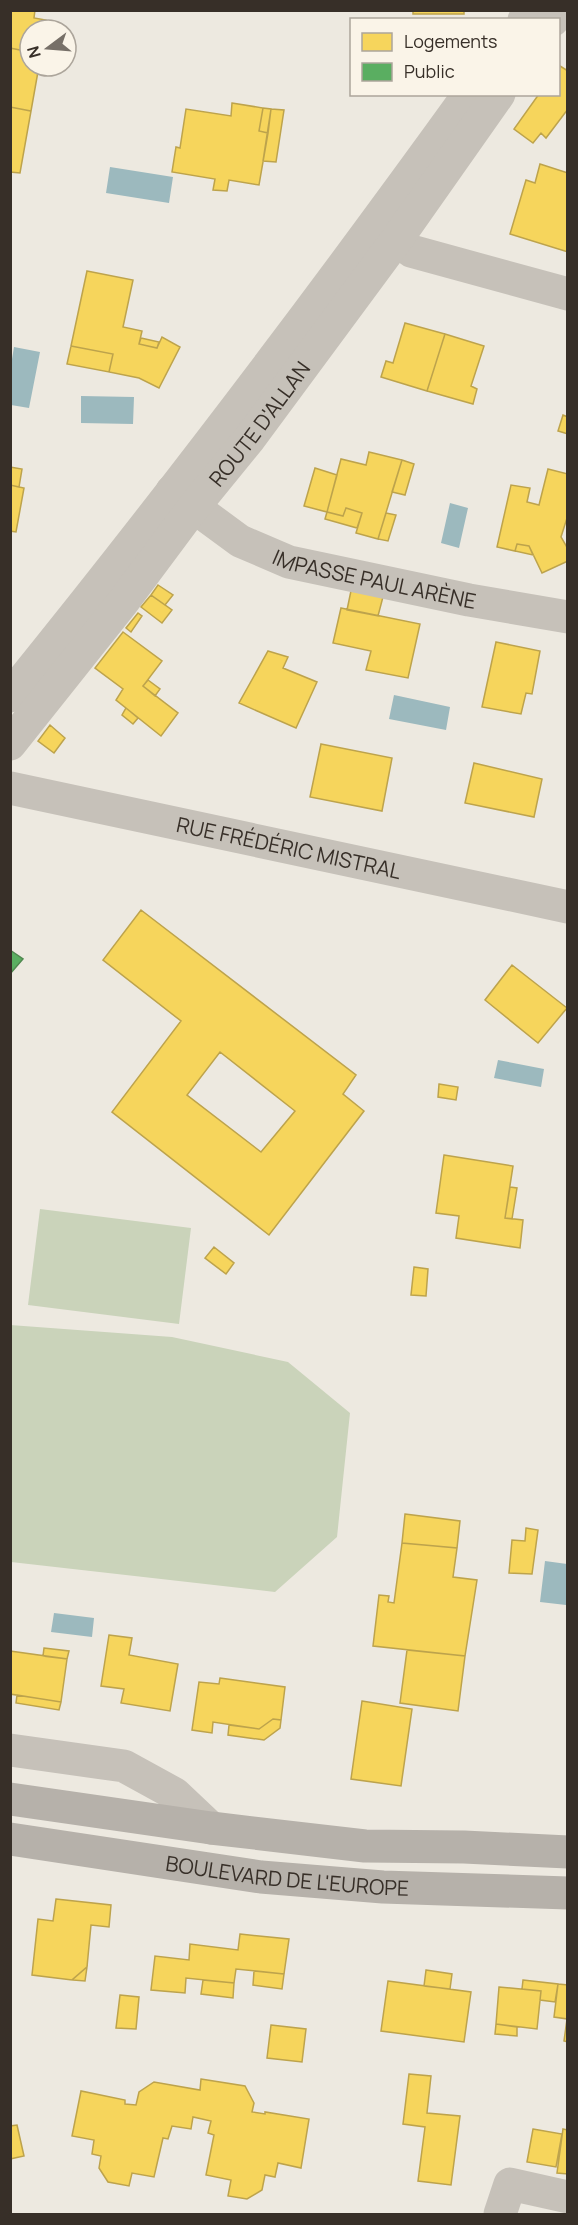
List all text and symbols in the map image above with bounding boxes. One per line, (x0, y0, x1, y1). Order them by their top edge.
north arrow (18, 18, 78, 78)
legend (350, 18, 560, 96)
text: Logements (404, 29, 498, 53)
text: N (21, 44, 46, 61)
text: Public (404, 59, 455, 83)
street label: ROUTE D'ALLAN (202, 355, 316, 492)
street label: IMPASSE PAUL ARÈNE (268, 543, 478, 615)
street label: RUE FRÉDÉRIC MISTRAL (174, 810, 404, 885)
street label: BOULEVARD DE L'EUROPE (164, 1849, 409, 1902)

